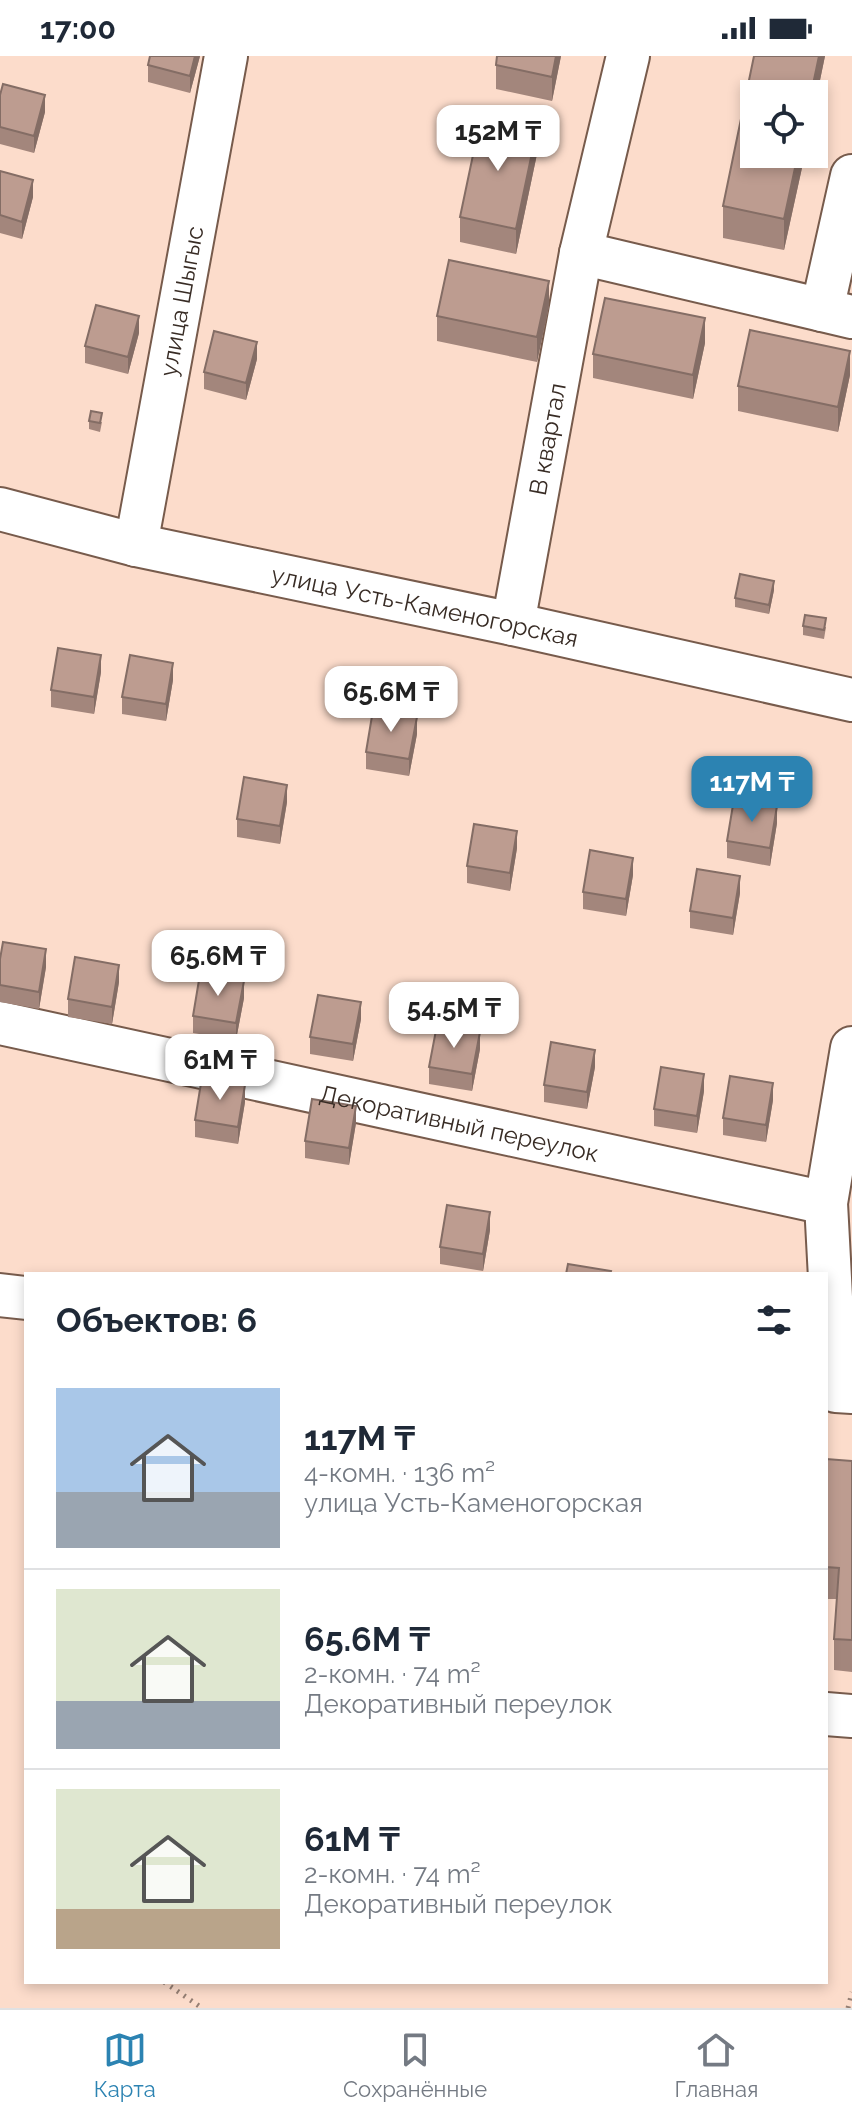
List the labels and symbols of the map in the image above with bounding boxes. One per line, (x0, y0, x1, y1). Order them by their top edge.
pin: 152M ₸ (433, 105, 563, 173)
street label: улица Шыгыс (153, 224, 209, 379)
street label: В квартал (522, 381, 571, 498)
street label: улица Усть-Каменогорская (269, 559, 581, 653)
pin: 65.6M ₸ (317, 666, 465, 734)
pin: 117M ₸ (687, 756, 817, 824)
pin: 65.6M ₸ (144, 930, 292, 998)
pin: 54.5M ₸ (380, 982, 528, 1050)
pin: 61M ₸ (164, 1034, 276, 1102)
street label: Декоративный переулок (317, 1079, 601, 1168)

